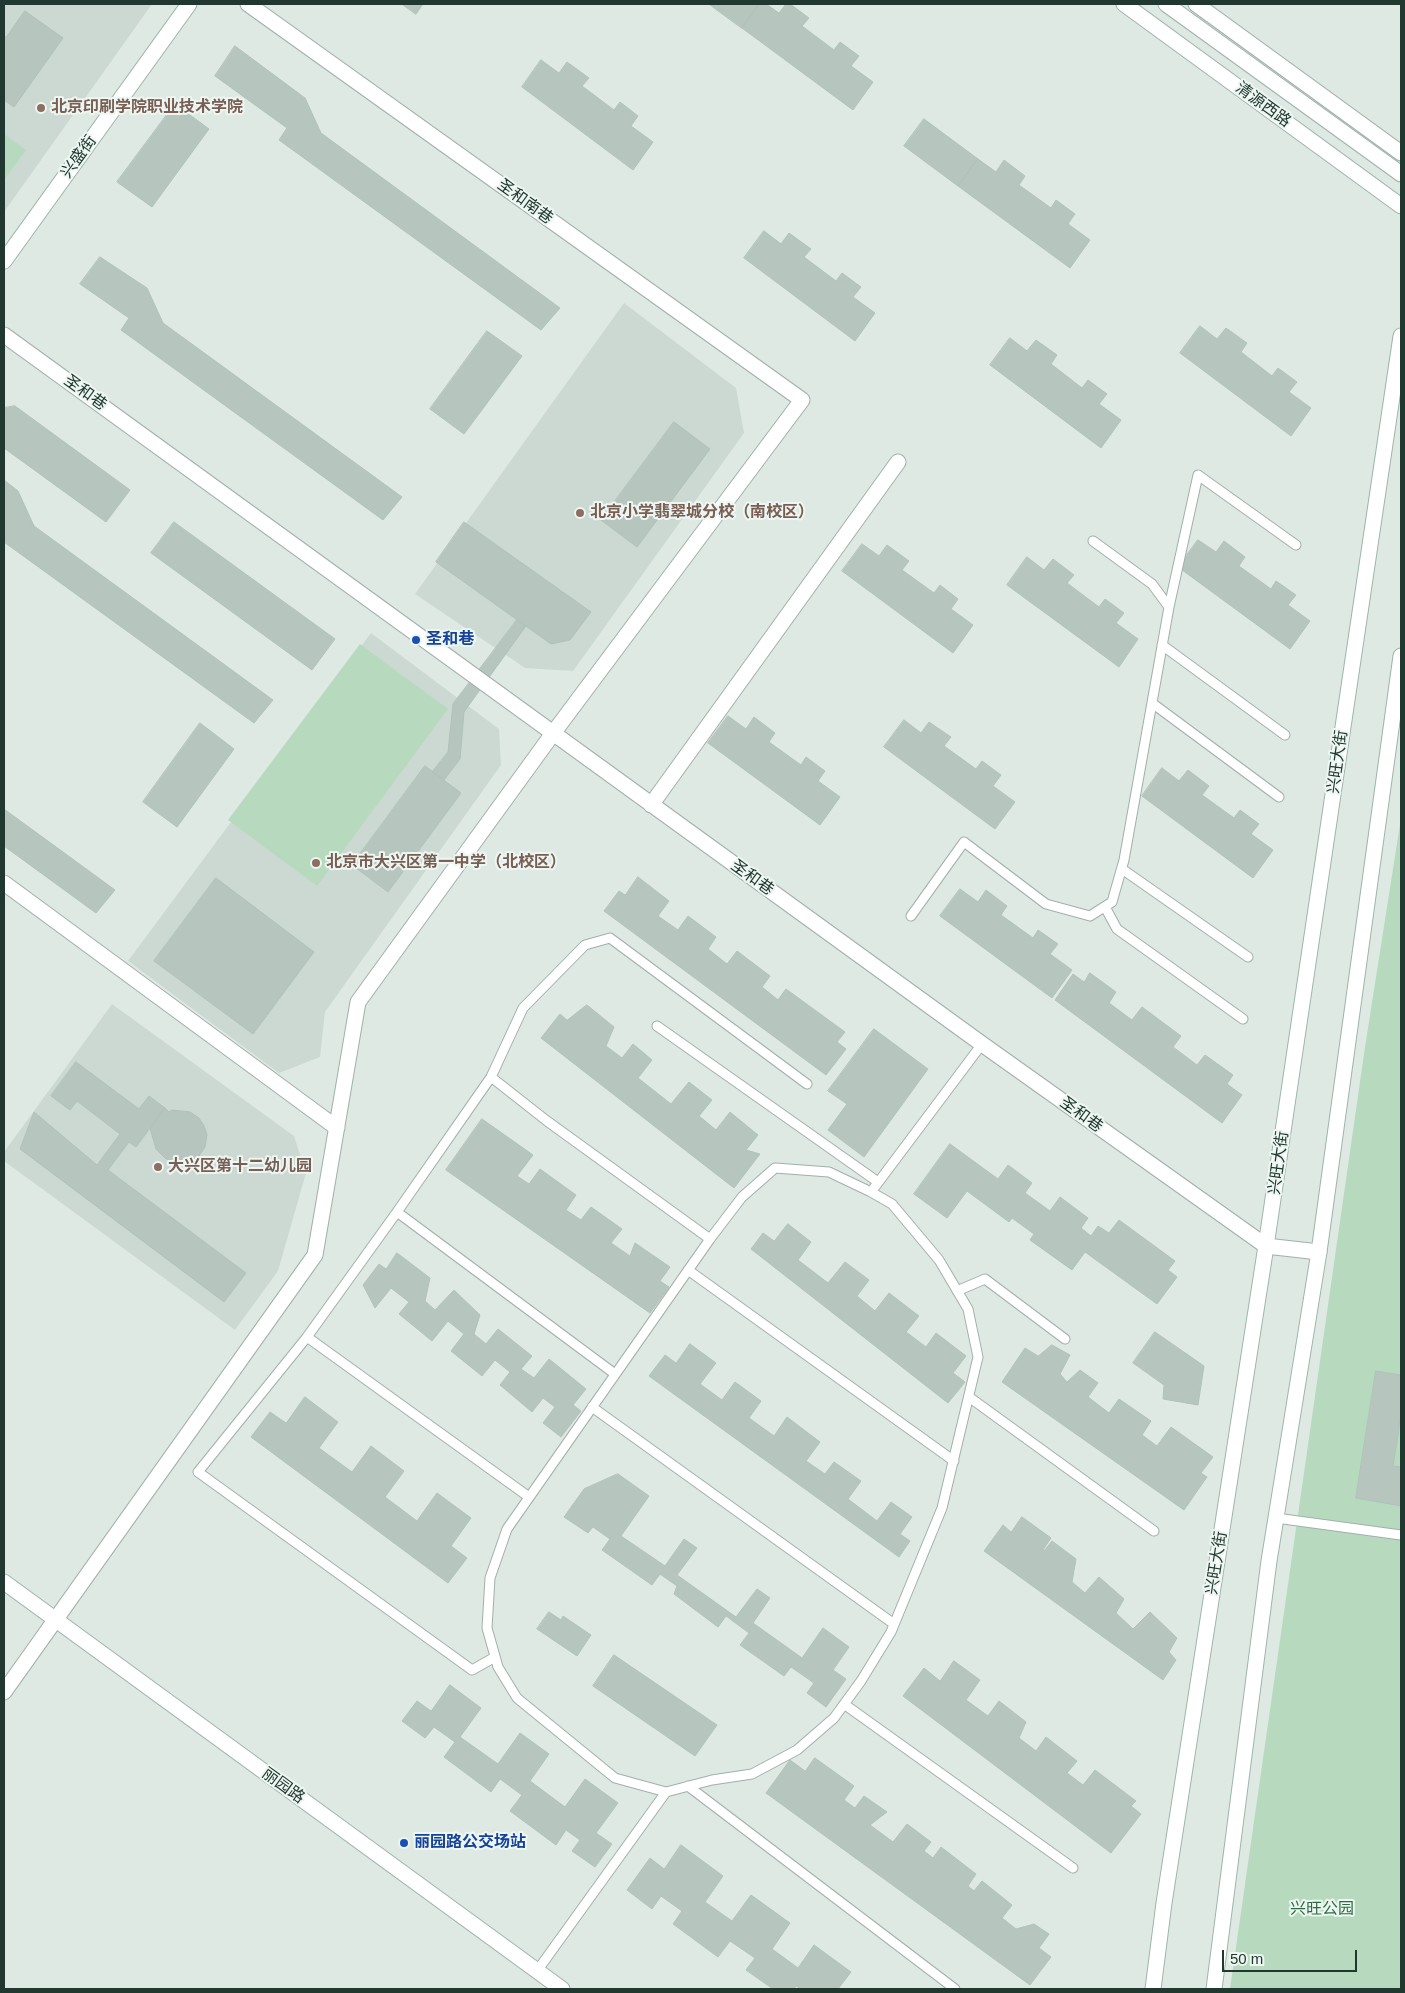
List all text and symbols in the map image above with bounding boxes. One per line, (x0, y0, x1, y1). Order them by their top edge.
street label: 清源西路 (1231, 78, 1295, 132)
place label: 北京印刷学院职业技术学院 (51, 98, 243, 118)
marker: 北京印刷学院职业技术学院 (35, 102, 47, 114)
street label: 兴盛街 (57, 132, 101, 182)
street label: 圣和南巷 (493, 175, 557, 229)
street label: 圣和巷 (60, 371, 110, 415)
place label: 北京小学翡翠城分校（南校区） (590, 503, 814, 523)
marker: 北京小学翡翠城分校（南校区） (574, 507, 586, 519)
place label: 圣和巷 (426, 630, 474, 650)
marker: 圣和巷 (410, 634, 422, 646)
street label: 兴旺大街 (1324, 729, 1352, 795)
place label: 北京市大兴区第一中学（北校区） (326, 853, 566, 873)
street label: 圣和巷 (727, 856, 777, 900)
marker: 北京市大兴区第一中学（北校区） (310, 857, 322, 869)
street label: 圣和巷 (1056, 1093, 1106, 1137)
street label: 兴旺大街 (1265, 1130, 1293, 1196)
place label: 大兴区第十二幼儿园 (168, 1157, 312, 1177)
marker: 大兴区第十二幼儿园 (152, 1161, 164, 1173)
street label: 兴旺大街 (1203, 1530, 1231, 1596)
street label: 丽园路 (258, 1764, 308, 1808)
place label: 丽园路公交场站 (414, 1833, 526, 1853)
marker: 丽园路公交场站 (398, 1837, 410, 1849)
park label: 兴旺公园 (1290, 1900, 1354, 1920)
scale bar (1225, 1940, 1360, 1972)
text: 50 m (1230, 1950, 1263, 1967)

